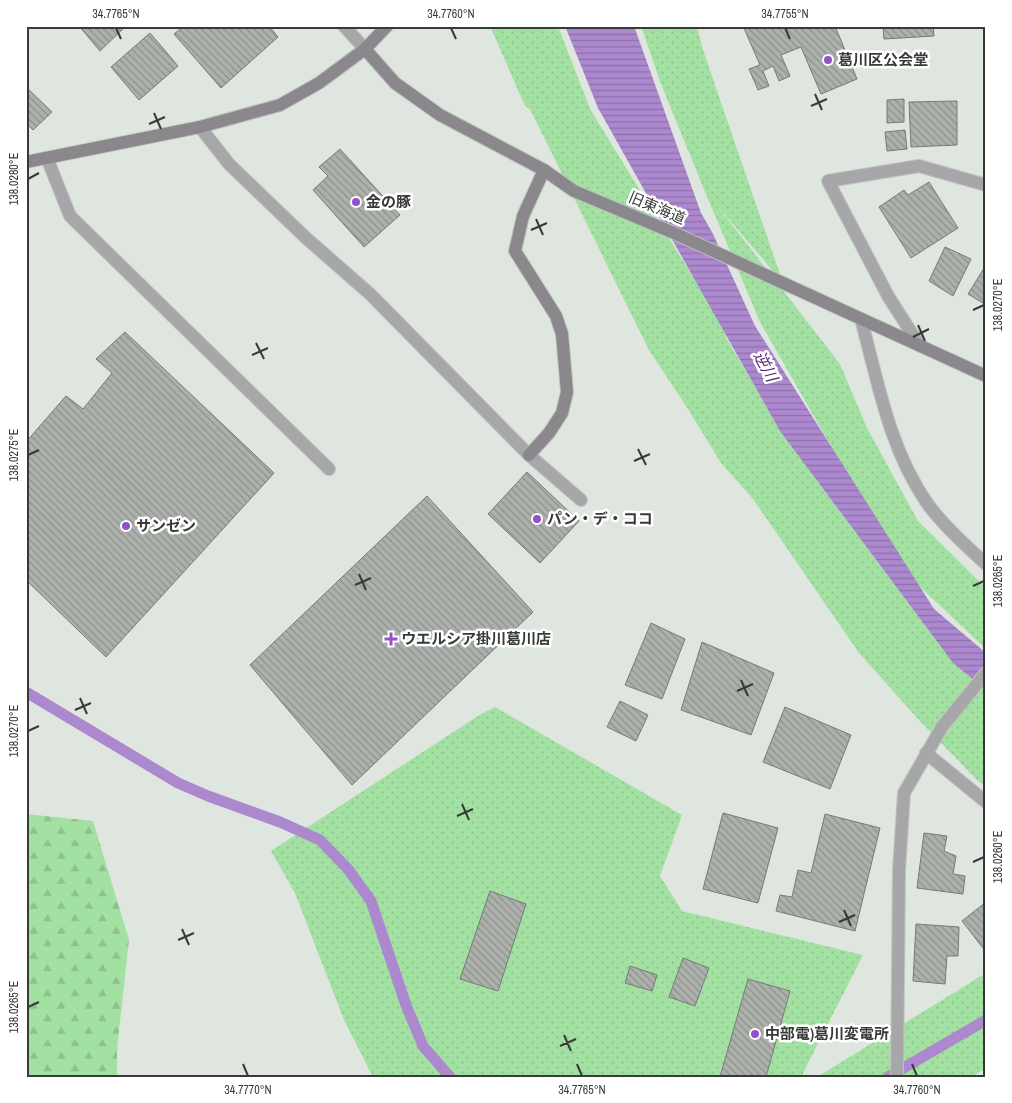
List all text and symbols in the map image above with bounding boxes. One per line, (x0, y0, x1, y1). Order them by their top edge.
text: 34.7765°N (92, 6, 140, 22)
text: 34.7760°N (427, 6, 475, 22)
text: 34.7755°N (761, 6, 809, 22)
place label: 葛川区公会堂 (838, 49, 928, 70)
marker: 葛川区公会堂 (822, 54, 834, 66)
text: 138.0280°E (6, 153, 22, 205)
street label: 旧東海道 (625, 186, 689, 229)
place label: 金の豚 (366, 191, 411, 212)
marker: 金の豚 (350, 196, 362, 208)
text: 138.0270°E (990, 279, 1006, 331)
water label: 逆川 (749, 347, 784, 387)
text: 138.0275°E (6, 429, 22, 481)
place label: パン・デ・ココ (547, 508, 653, 529)
marker: パン・デ・ココ (531, 513, 543, 525)
place label: サンゼン (136, 515, 196, 536)
marker: サンゼン (120, 520, 132, 532)
text: 138.0265°E (990, 555, 1006, 607)
place label: ウエルシア掛川葛川店 (401, 628, 551, 649)
marker: ウエルシア掛川葛川店 (385, 633, 397, 645)
text: 138.0270°E (6, 705, 22, 757)
text: 138.0260°E (990, 831, 1006, 883)
text: 138.0265°E (6, 981, 22, 1033)
place label: 中部電)葛川変電所 (765, 1023, 889, 1044)
marker: 中部電)葛川変電所 (749, 1028, 761, 1040)
text: 34.7770°N (224, 1082, 272, 1098)
text: 34.7765°N (558, 1082, 606, 1098)
text: 34.7760°N (893, 1082, 941, 1098)

